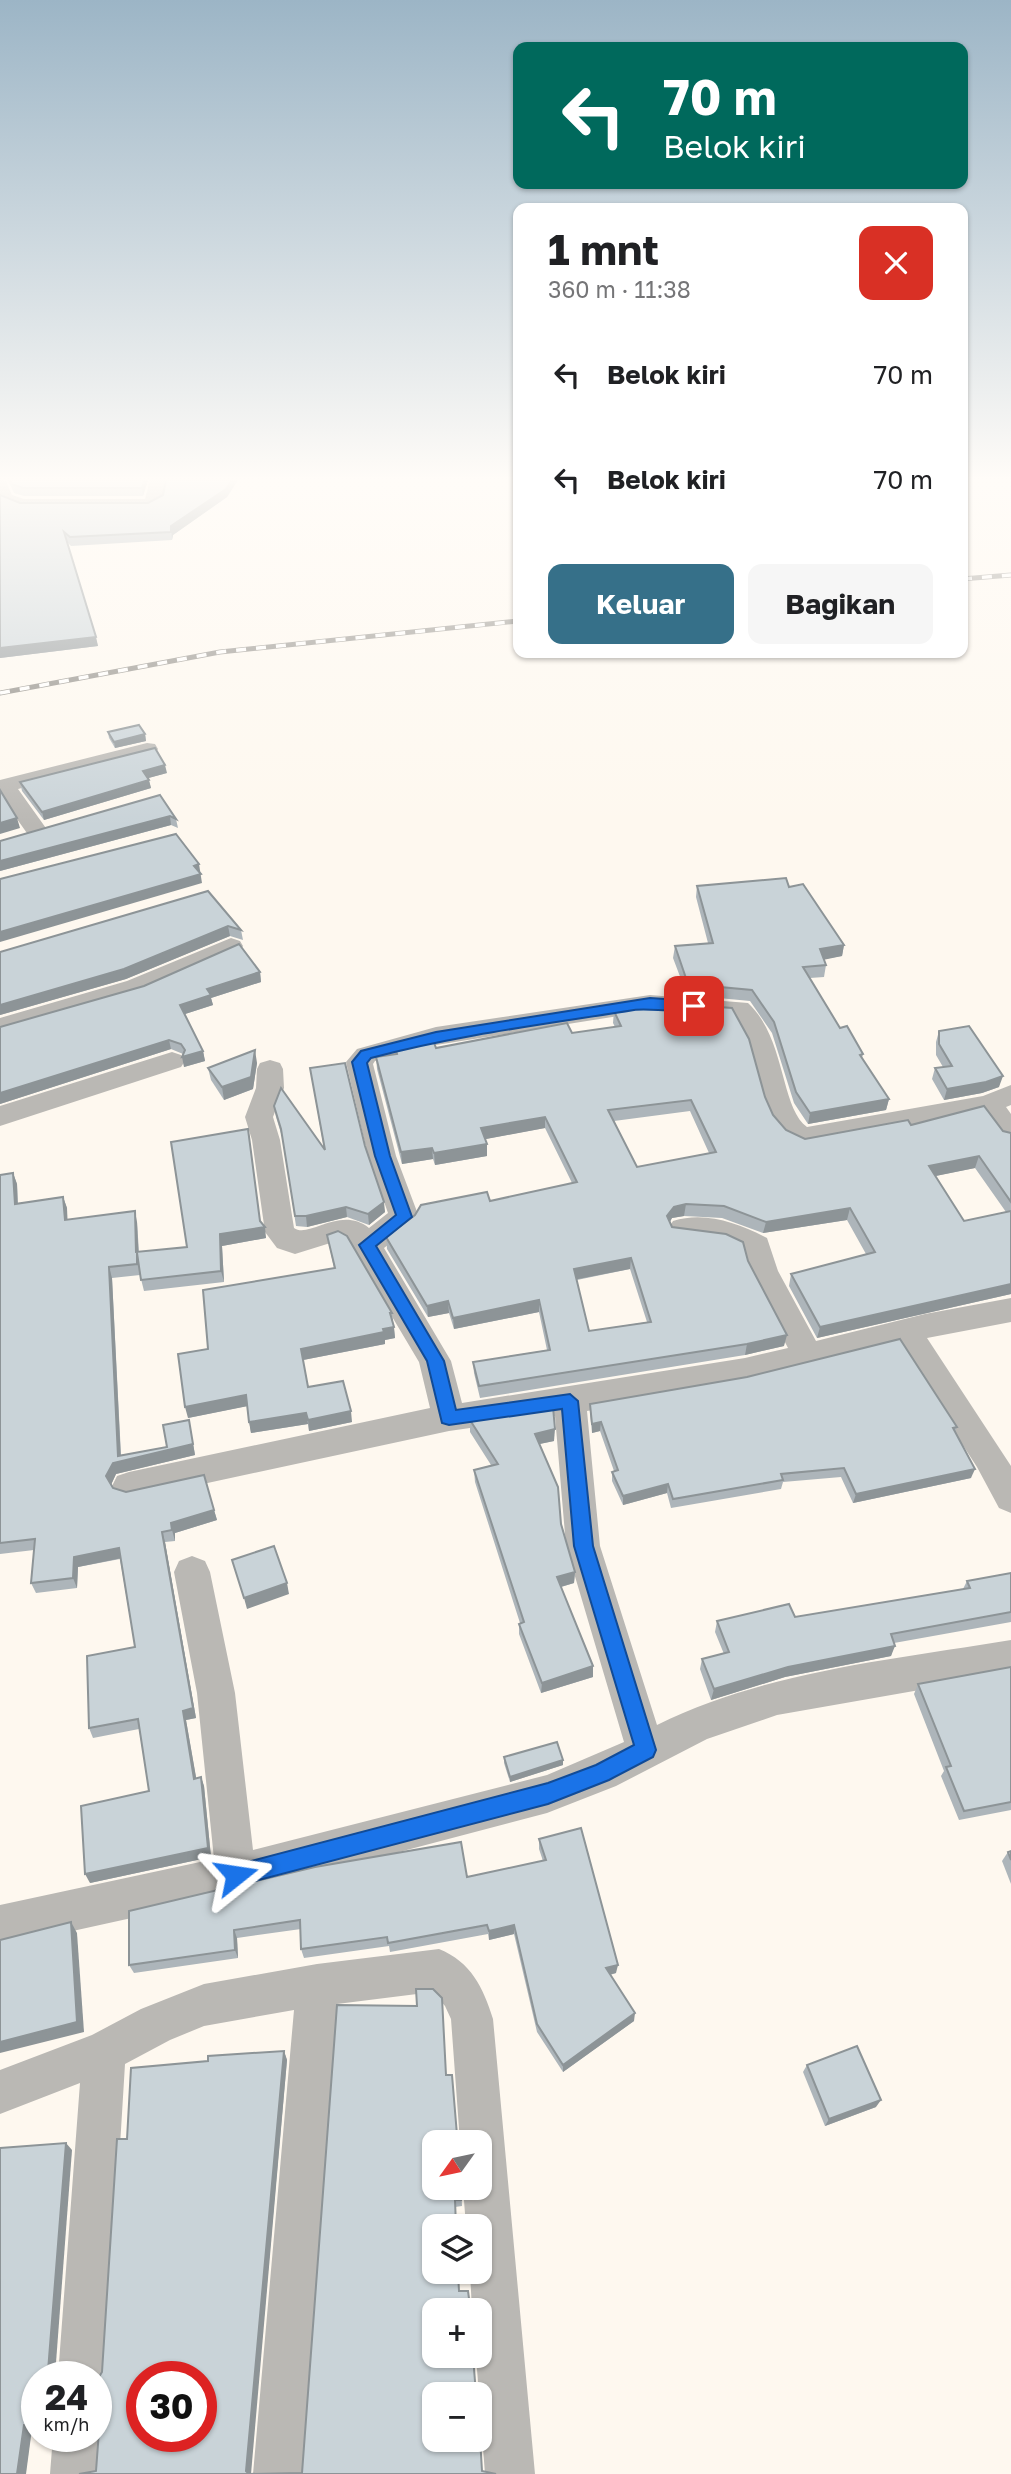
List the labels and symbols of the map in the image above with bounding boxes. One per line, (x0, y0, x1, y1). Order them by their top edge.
pin (664, 976, 724, 1036)
position arrow (199, 1838, 273, 1912)
north arrow (422, 2130, 492, 2200)
speed limit sign: 30 (126, 2361, 217, 2452)

